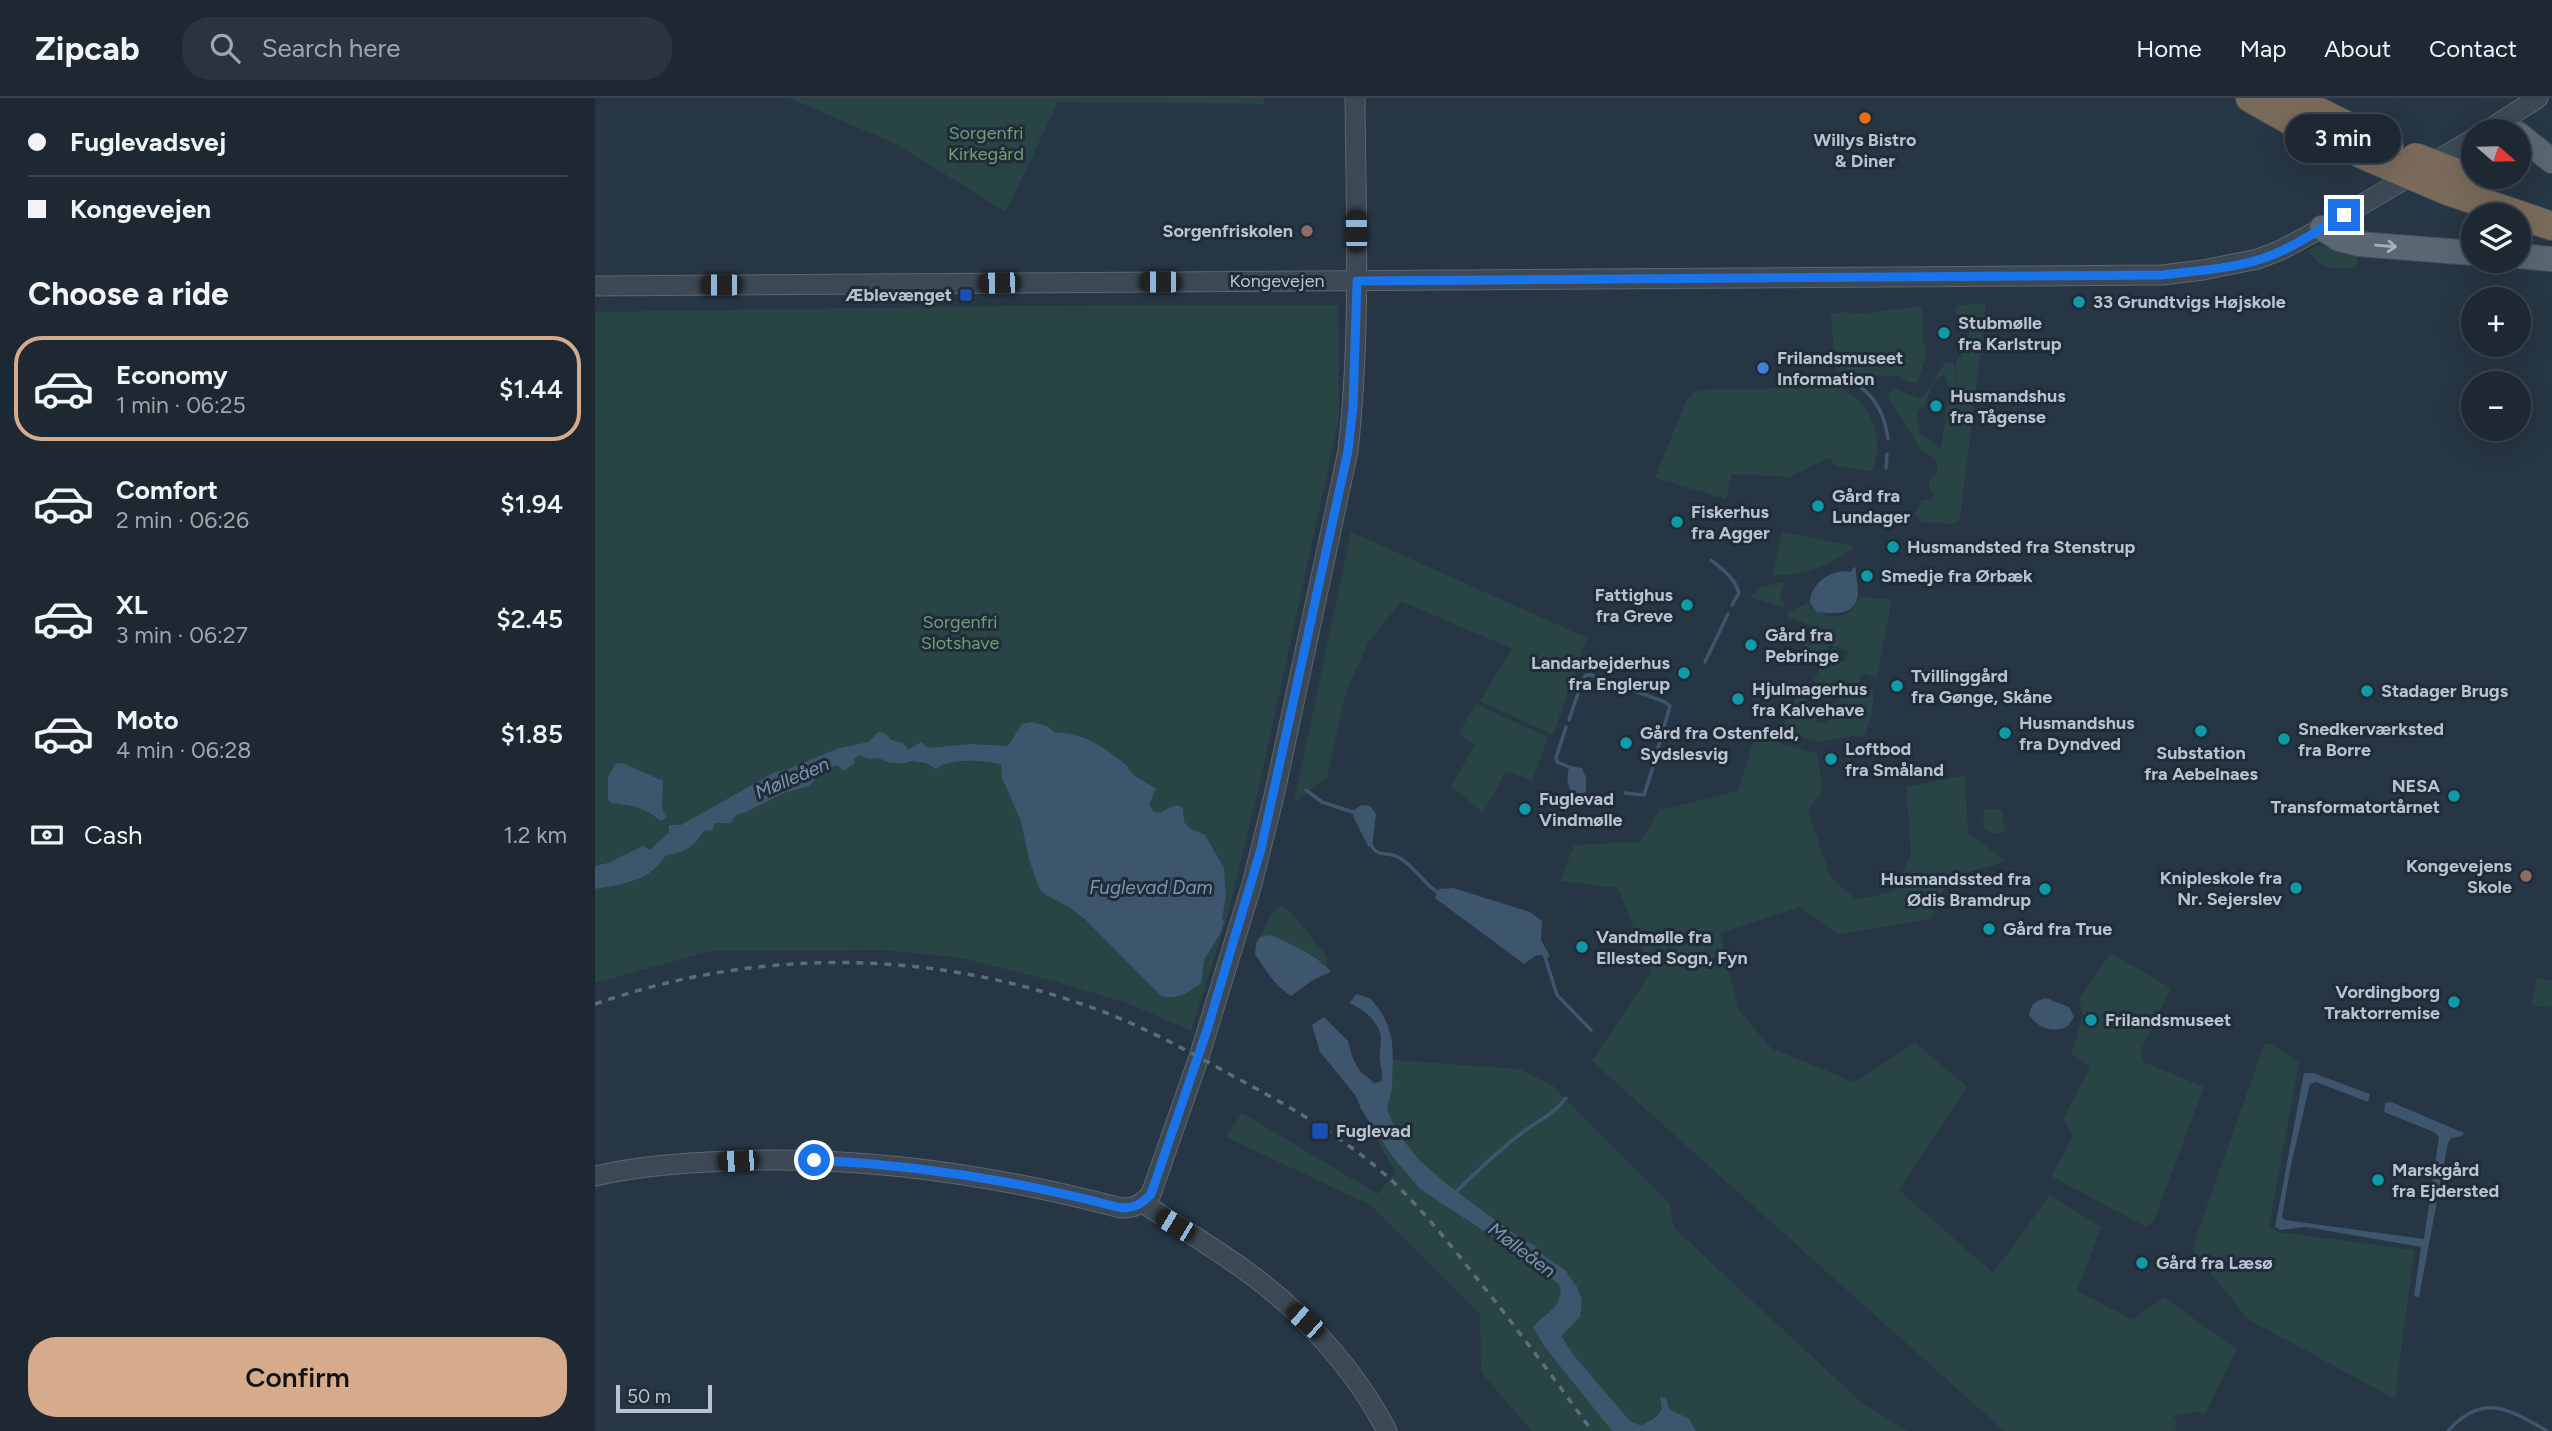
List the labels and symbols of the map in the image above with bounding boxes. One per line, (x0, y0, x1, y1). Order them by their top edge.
marker: Willys Bistro & Diner (1857, 110, 1873, 126)
callout: 3 min (2286, 114, 2402, 162)
north arrow (2461, 119, 2531, 189)
park label: Sorgenfri Kirkegård (948, 122, 1024, 165)
place label: Willys Bistro & Diner (1814, 129, 1916, 172)
route end (2328, 199, 2360, 231)
car (1346, 210, 1367, 252)
place label: Sorgenfriskolen (1162, 220, 1293, 242)
marker: Sorgenfriskolen (1299, 223, 1315, 239)
one-way arrow (2374, 240, 2397, 253)
street label: Kongevejen (1229, 270, 1325, 292)
car (978, 272, 1021, 294)
car (1140, 272, 1182, 293)
car (701, 275, 743, 296)
place label: Æblevænget (845, 284, 952, 306)
marker: Æblevænget (958, 287, 974, 303)
place label: 33 Grundtvigs Højskole (2093, 291, 2286, 313)
marker: 33 Grundtvigs Højskole (2071, 294, 2087, 310)
place label: Stubmølle fra Karlstrup (1958, 312, 2062, 355)
marker: Stubmølle fra Karlstrup (1936, 325, 1952, 341)
place label: Frilandsmuseet Information (1777, 347, 1903, 390)
marker: Frilandsmuseet Information (1755, 360, 1771, 376)
place label: Husmandshus fra Tågense (1950, 385, 2066, 428)
marker: Husmandshus fra Tågense (1928, 398, 1944, 414)
place label: Gård fra Lundager (1832, 485, 1910, 528)
marker: Gård fra Lundager (1810, 498, 1826, 514)
place label: Fiskerhus fra Agger (1691, 501, 1770, 544)
marker: Fiskerhus fra Agger (1669, 514, 1685, 530)
place label: Husmandsted fra Stenstrup (1907, 536, 2135, 558)
marker: Husmandsted fra Stenstrup (1885, 539, 1901, 555)
place label: Smedje fra Ørbæk (1881, 565, 2033, 587)
marker: Smedje fra Ørbæk (1859, 568, 1875, 584)
place label: Fattighus fra Greve (1595, 584, 1674, 627)
marker: Fattighus fra Greve (1679, 597, 1695, 613)
park label: Sorgenfri Slotshave (921, 611, 1000, 654)
place label: Gård fra Pebringe (1765, 624, 1839, 667)
marker: Gård fra Pebringe (1743, 637, 1759, 653)
place label: Landarbejderhus fra Englerup (1531, 652, 1671, 695)
marker: Landarbejderhus fra Englerup (1676, 665, 1692, 681)
place label: Tvillinggård fra Gønge, Skåne (1911, 665, 2052, 708)
place label: Hjulmagerhus fra Kalvehave (1752, 678, 1868, 721)
marker: Tvillinggård fra Gønge, Skåne (1889, 678, 1905, 694)
place label: Stadager Brugs (2381, 680, 2509, 702)
marker: Stadager Brugs (2359, 683, 2375, 699)
marker: Hjulmagerhus fra Kalvehave (1730, 691, 1746, 707)
place label: Husmandshus fra Dyndved (2019, 712, 2135, 755)
place label: Snedkerværksted fra Borre (2298, 718, 2444, 761)
place label: Gård fra Ostenfeld, Sydslesvig (1640, 722, 1799, 765)
marker: Substation fra Aebelnaes (2193, 723, 2209, 739)
marker: Husmandshus fra Dyndved (1997, 725, 2013, 741)
marker: Snedkerværksted fra Borre (2276, 731, 2292, 747)
marker: Gård fra Ostenfeld, Sydslesvig (1618, 735, 1634, 751)
place label: Loftbod fra Småland (1845, 738, 1944, 781)
place label: Substation fra Aebelnaes (2144, 742, 2258, 785)
marker: Loftbod fra Småland (1823, 751, 1839, 767)
water label: Mølleåen (752, 752, 833, 804)
place label: NESA Transformatortårnet (2271, 775, 2440, 818)
place label: Fuglevad Vindmølle (1539, 788, 1623, 831)
marker: NESA Transformatortårnet (2446, 788, 2462, 804)
marker: Fuglevad Vindmølle (1517, 801, 1533, 817)
place label: Kongevejens Skole (2406, 855, 2513, 898)
place label: Knipleskole fra Nr. Sejerslev (2160, 867, 2282, 910)
place label: Husmandssted fra Ødis Bramdrup (1880, 868, 2031, 911)
marker: Kongevejens Skole (2518, 868, 2534, 884)
water label: Fuglevad Dam (1089, 876, 1213, 899)
marker: Knipleskole fra Nr. Sejerslev (2288, 880, 2304, 896)
marker: Husmandssted fra Ødis Bramdrup (2037, 881, 2053, 897)
place label: Gård fra True (2003, 918, 2112, 940)
marker: Gård fra True (1981, 921, 1997, 937)
place label: Vandmølle fra Ellested Sogn, Fyn (1596, 926, 1748, 969)
marker: Vandmølle fra Ellested Sogn, Fyn (1574, 939, 1590, 955)
place label: Vordingborg Traktorremise (2324, 981, 2440, 1024)
marker: Vordingborg Traktorremise (2446, 994, 2462, 1010)
place label: Frilandsmuseet (2105, 1009, 2231, 1031)
marker: Frilandsmuseet (2083, 1012, 2099, 1028)
place label: Fuglevad (1336, 1120, 1411, 1142)
marker: Fuglevad (1310, 1121, 1330, 1141)
route start (798, 1144, 830, 1176)
car (717, 1149, 760, 1173)
place label: Marskgård fra Ejdersted (2392, 1159, 2499, 1202)
marker: Marskgård fra Ejdersted (2370, 1172, 2386, 1188)
car (1152, 1205, 1199, 1245)
water label: Mølleåen (1484, 1217, 1560, 1283)
place label: Gård fra Læsø (2156, 1252, 2273, 1274)
marker: Gård fra Læsø (2134, 1255, 2150, 1271)
car (1283, 1299, 1328, 1343)
scale bar (616, 1382, 712, 1414)

